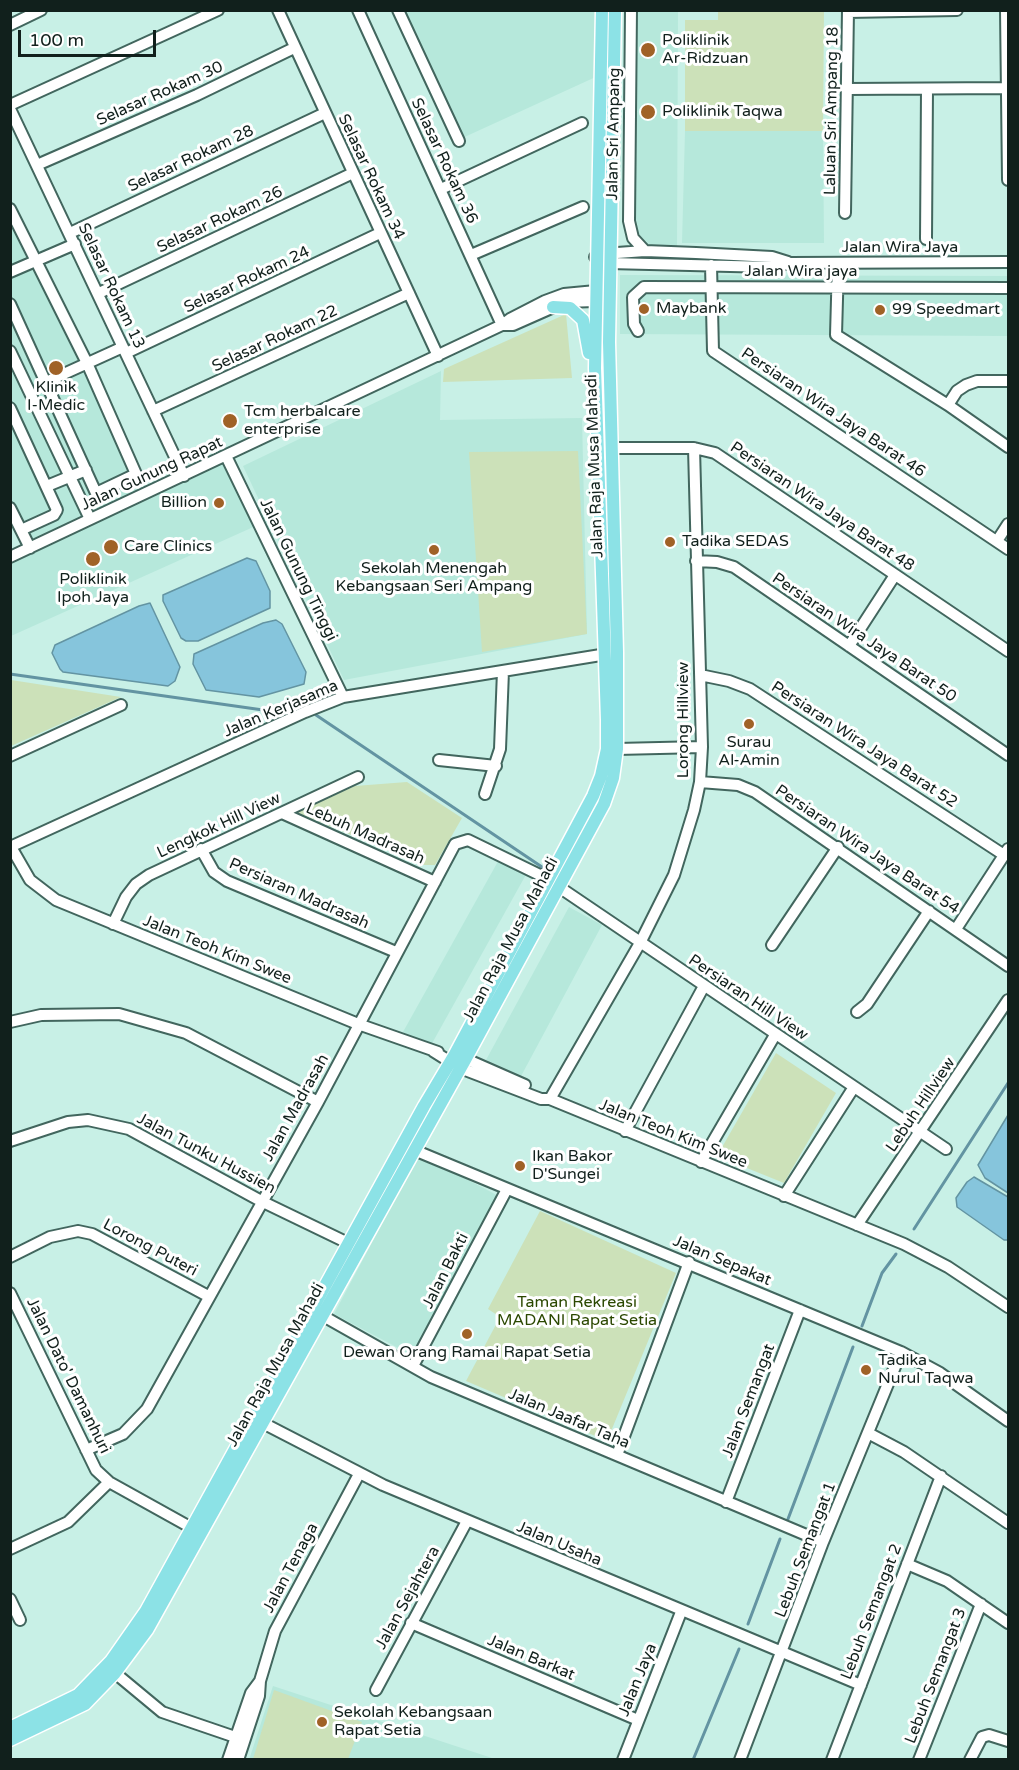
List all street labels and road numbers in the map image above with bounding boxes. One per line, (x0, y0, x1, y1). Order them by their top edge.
street label: Laluan Sri Ampang 18 (821, 27, 843, 195)
street label: Selasar Rokam 30 (94, 57, 226, 131)
street label: Jalan Sri Ampang (603, 67, 625, 201)
street label: Selasar Rokam 36 (406, 95, 482, 227)
street label: Selasar Rokam 34 (333, 111, 409, 243)
street label: Selasar Rokam 28 (125, 121, 257, 197)
street label: Selasar Rokam 26 (154, 182, 286, 258)
street label: Selasar Rokam 13 (73, 220, 149, 352)
street label: Jalan Wira Jaya (842, 238, 958, 258)
street label: Selasar Rokam 24 (181, 242, 313, 318)
street label: Jalan Wira jaya (744, 262, 858, 282)
street label: Selasar Rokam 22 (209, 301, 341, 377)
street label: Persiaran Wira Jaya Barat 46 (737, 344, 929, 482)
street label: Jalan Raja Musa Mahadi (582, 374, 608, 558)
street label: Jalan Gunung Rapat (78, 433, 226, 515)
street label: Persiaran Wira Jaya Barat 48 (726, 438, 918, 576)
street label: Jalan Gunung Tinggi (255, 496, 341, 644)
street label: Persiaran Wira Jaya Barat 50 (768, 569, 960, 707)
street label: Lorong Hillview (674, 662, 694, 778)
street label: Jalan Kerjasama (221, 676, 341, 742)
street label: Persiaran Wira Jaya Barat 52 (767, 678, 961, 812)
street label: Persiaran Wira Jaya Barat 54 (771, 781, 963, 919)
street label: Lengkok Hill View (154, 789, 284, 863)
street label: Lebuh Madrasah (303, 799, 427, 869)
street label: Persiaran Madrasah (226, 854, 372, 934)
street label: Jalan Raja Musa Mahadi (459, 854, 563, 1026)
street label: Jalan Teoh Kim Swee (140, 911, 294, 989)
street label: Persiaran Hill View (685, 951, 811, 1045)
street label: Jalan Madrasah (259, 1051, 333, 1165)
street label: Lebuh Hillview (882, 1054, 960, 1156)
street label: Jalan Teoh Kim Swee (596, 1095, 750, 1173)
street label: Jalan Tunku Hussien (134, 1109, 278, 1199)
street label: Lorong Puteri (100, 1215, 200, 1281)
street label: Jalan Bakti (419, 1230, 473, 1312)
street label: Jalan Sepakat (670, 1232, 774, 1290)
street label: Jalan Raja Musa Mahadi (223, 1280, 329, 1450)
street label: Jalan Dato' Damanhuri (22, 1295, 114, 1457)
street label: Jalan Semangat (718, 1341, 780, 1461)
street label: Jalan Jaafar Taha (505, 1385, 633, 1453)
street label: Lebuh Semangat 1 (771, 1480, 841, 1620)
street label: Jalan Usaha (514, 1517, 604, 1571)
street label: Jalan Tenaga (259, 1520, 323, 1616)
street label: Lebuh Semangat 2 (837, 1542, 907, 1682)
street label: Jalan Sejahtera (372, 1543, 444, 1653)
street label: Lebuh Semangat 3 (901, 1606, 971, 1746)
street label: Jalan Barkat (484, 1631, 578, 1685)
street label: Jalan Jaya (615, 1641, 661, 1719)

